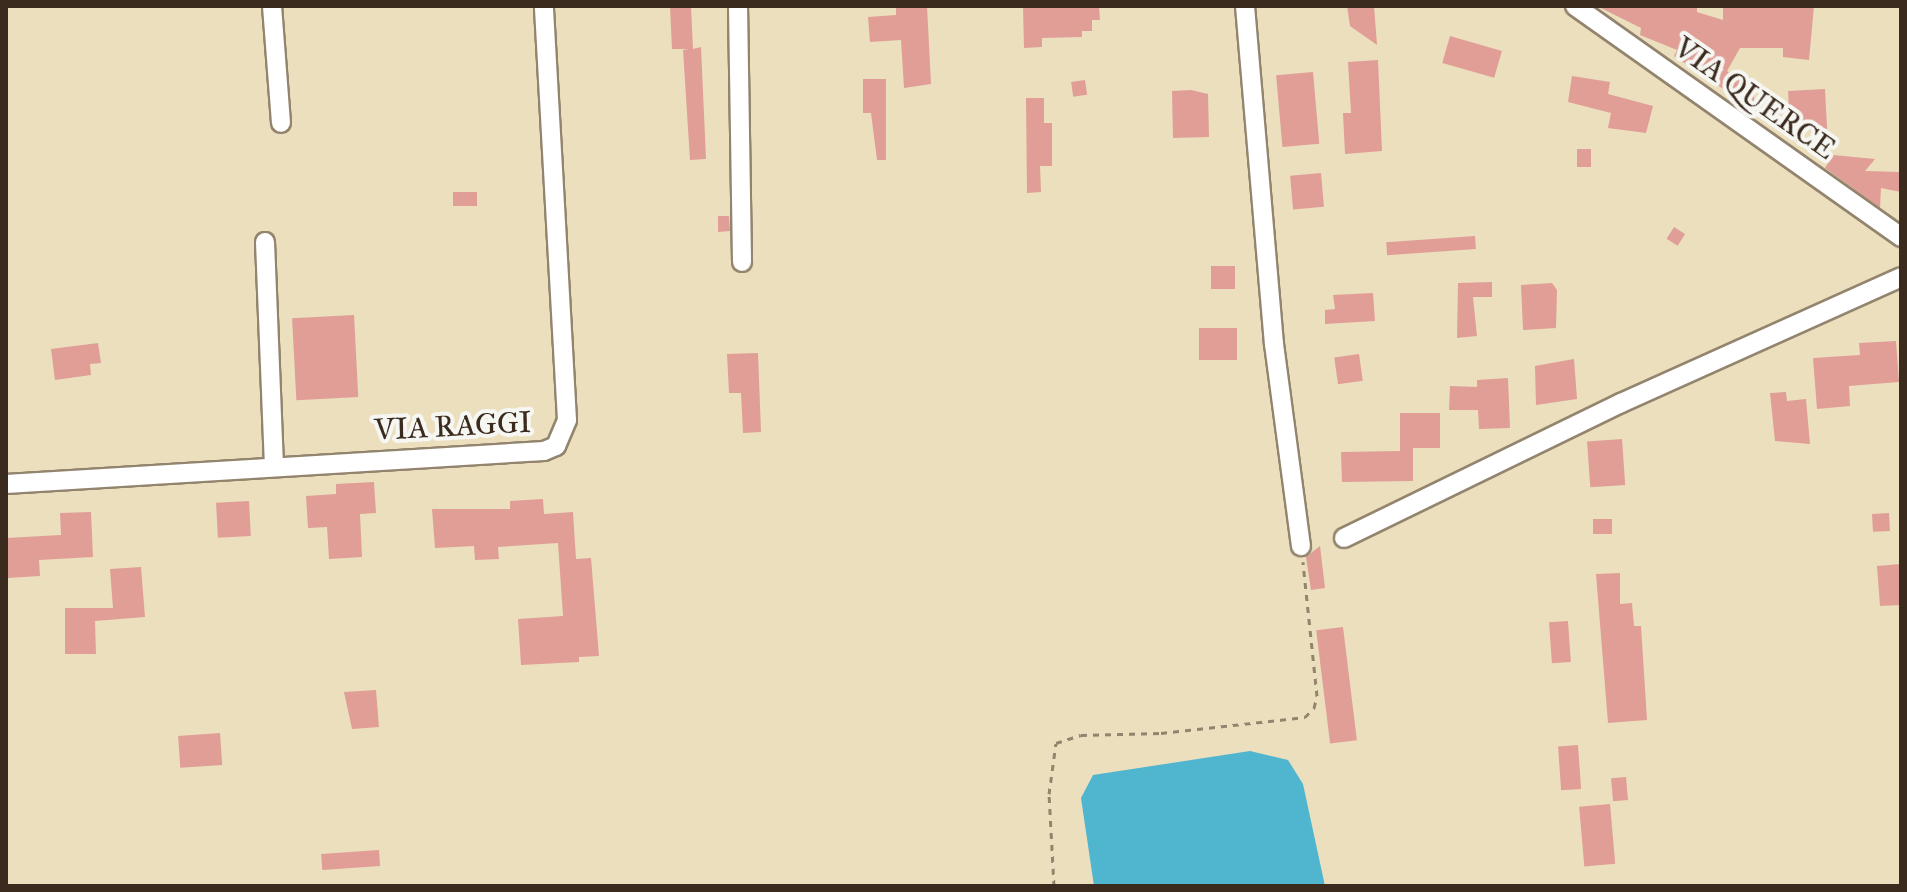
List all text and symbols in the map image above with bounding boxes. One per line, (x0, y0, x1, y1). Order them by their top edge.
street label: VIA QUERCE (1667, 29, 1843, 167)
street label: VIA RAGGI (373, 404, 533, 448)

